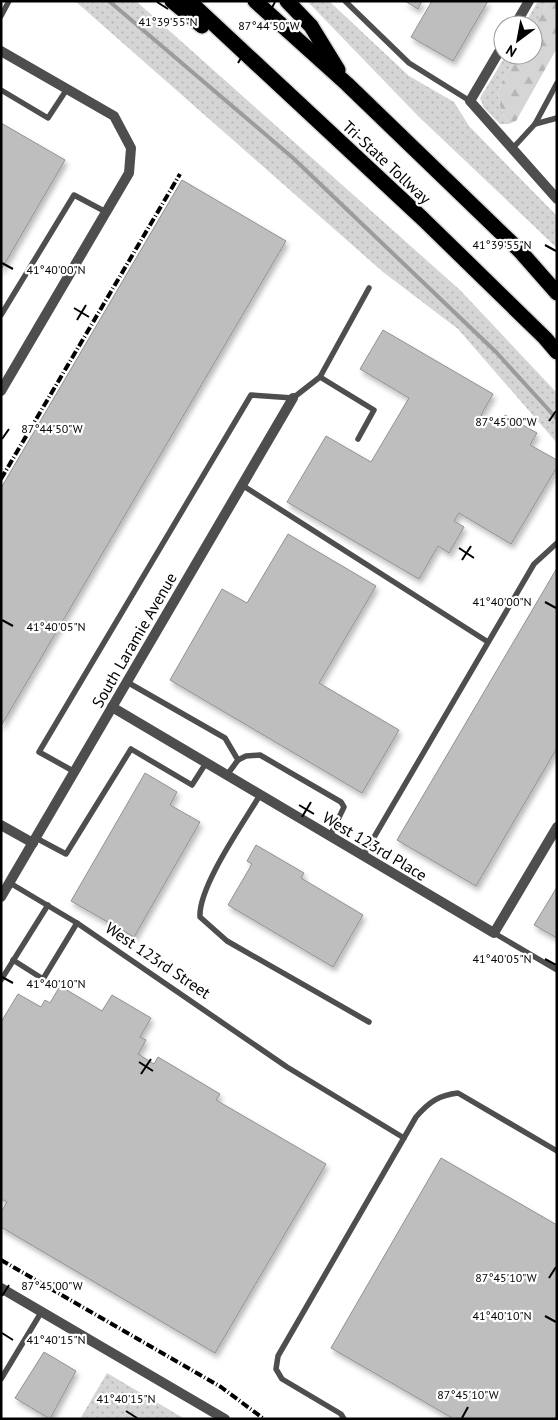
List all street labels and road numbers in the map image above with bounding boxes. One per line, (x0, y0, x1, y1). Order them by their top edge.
street label: Tri-State Tollway (339, 116, 436, 208)
street label: South Laramie Avenue (87, 569, 181, 711)
street label: West 123rd Place (319, 807, 431, 885)
street label: West 123rd Street (102, 917, 215, 1003)

